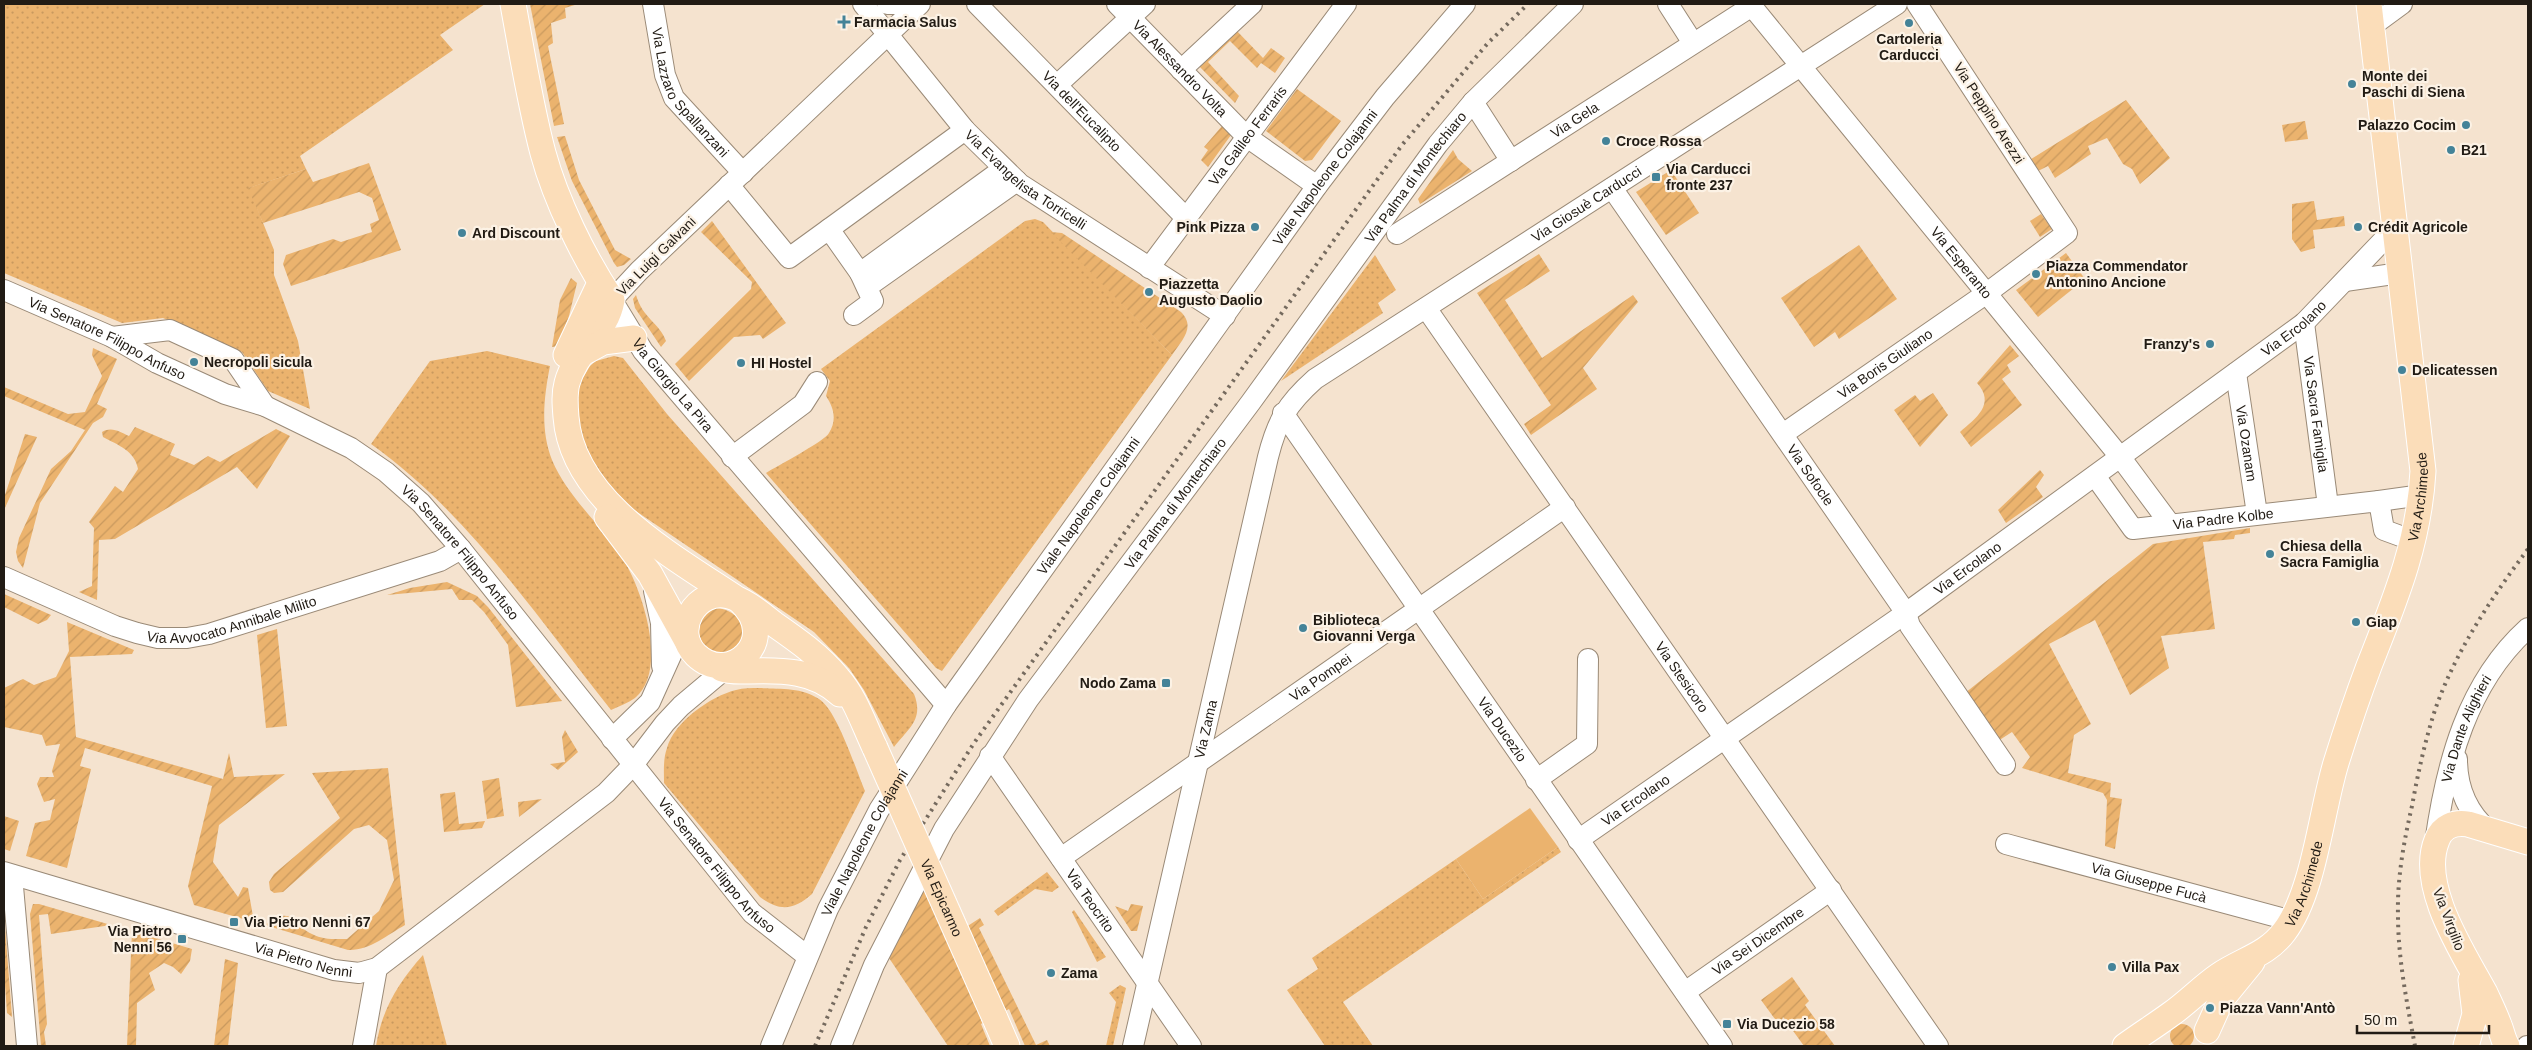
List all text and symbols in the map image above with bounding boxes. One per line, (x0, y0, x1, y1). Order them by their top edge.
place label: Farmacia Salus (854, 14, 957, 30)
marker: Farmacia Salus (838, 16, 850, 28)
street label: Via Alessandro Volta (1129, 17, 1231, 120)
marker: Cartoleria Carducci (1903, 17, 1915, 29)
street label: Via Lazzaro Spallanzani (649, 26, 732, 160)
place label: Cartoleria Carducci (1876, 31, 1942, 63)
street label: Via Peppino Arezzi (1950, 59, 2028, 167)
street label: Via dell'Eucalipto (1039, 68, 1125, 155)
place label: Monte dei Paschi di Siena (2362, 68, 2465, 100)
marker: Monte dei Paschi di Siena (2346, 78, 2358, 90)
street label: Via Galileo Ferraris (1205, 83, 1290, 189)
street label: Via Gela (1548, 99, 1602, 141)
street label: Viale Napoleone Colajanni (1269, 106, 1381, 248)
street label: Via Palma di Montechiaro (1361, 108, 1470, 246)
place label: Palazzo Cocim (2358, 117, 2456, 133)
marker: Palazzo Cocim (2460, 119, 2472, 131)
street label: Via Evangelista Torricelli (962, 127, 1090, 233)
place label: Croce Rossa (1616, 133, 1702, 149)
marker: Croce Rossa (1600, 135, 1612, 147)
place label: B21 (2461, 142, 2487, 158)
marker: B21 (2445, 144, 2457, 156)
place label: Via Carducci fronte 237 (1666, 161, 1751, 193)
street label: Via Giosuè Carducci (1528, 163, 1644, 245)
marker: Via Carducci fronte 237 (1650, 171, 1662, 183)
street label: Via Luigi Galvani (613, 213, 699, 299)
place label: Pink Pizza (1177, 219, 1245, 235)
place label: Crédit Agricole (2368, 219, 2468, 235)
marker: Pink Pizza (1249, 221, 1261, 233)
marker: Crédit Agricole (2352, 221, 2364, 233)
street label: Via Esperanto (1927, 224, 1995, 302)
place label: Ard Discount (472, 225, 560, 241)
marker: Ard Discount (456, 227, 468, 239)
place label: Piazza Commendator Antonino Ancione (2046, 258, 2188, 290)
marker: Piazza Commendator Antonino Ancione (2030, 268, 2042, 280)
place label: Piazzetta Augusto Daolio (1159, 276, 1262, 308)
marker: Piazzetta Augusto Daolio (1143, 286, 1155, 298)
street label: Via Senatore Filippo Anfuso (26, 294, 188, 383)
street label: Via Ercolano (2258, 297, 2329, 359)
street label: Via Boris Giuliano (1835, 325, 1935, 402)
street label: Via Giorgio La Pira (629, 335, 717, 435)
place label: Franzy's (2144, 336, 2200, 352)
marker: Franzy's (2204, 338, 2216, 350)
place label: Necropoli sicula (204, 354, 312, 370)
place label: HI Hostel (751, 355, 812, 371)
street label: Via Sacra Famiglia (2300, 355, 2332, 474)
marker: Necropoli sicula (188, 356, 200, 368)
marker: HI Hostel (735, 357, 747, 369)
place label: Delicatessen (2412, 362, 2498, 378)
marker: Delicatessen (2396, 364, 2408, 376)
street label: Via Ozanam (2233, 404, 2260, 482)
street label: Viale Napoleone Colajanni (1034, 434, 1143, 578)
street label: Via Palma di Montechiaro (1121, 435, 1229, 572)
street label: Via Sofocle (1784, 441, 1837, 509)
street label: Via Archimede (2405, 451, 2431, 543)
street label: Via Senatore Filippo Anfuso (398, 481, 522, 623)
street label: Via Padre Kolbe (2172, 505, 2275, 532)
street label: Via Ercolano (1931, 538, 2004, 598)
place label: Chiesa della Sacra Famiglia (2280, 538, 2379, 570)
marker: Chiesa della Sacra Famiglia (2264, 548, 2276, 560)
street label: Via Avvocato Annibale Milito (145, 593, 318, 646)
place label: Biblioteca Giovanni Verga (1313, 612, 1415, 644)
place label: Giap (2366, 614, 2397, 630)
marker: Giap (2350, 616, 2362, 628)
marker: Biblioteca Giovanni Verga (1297, 622, 1309, 634)
street label: Via Stesicoro (1652, 639, 1712, 715)
street label: Via Pompei (1286, 650, 1354, 704)
street label: Via Dante Alighieri (2438, 672, 2494, 784)
place label: Nodo Zama (1080, 675, 1156, 691)
marker: Nodo Zama (1160, 677, 1172, 689)
street label: Via Ducezio (1475, 694, 1530, 765)
street label: Via Zama (1191, 698, 1220, 760)
street label: Viale Napoleone Colajanni (818, 766, 911, 918)
street label: Via Ercolano (1598, 771, 1673, 829)
street label: Via Senatore Filippo Anfuso (655, 794, 779, 936)
street label: Via Archimede (2281, 839, 2326, 930)
street label: Via Epicarmo (917, 857, 966, 939)
street label: Via Giuseppe Fucà (2089, 859, 2209, 906)
street label: Via Teocrito (1063, 866, 1118, 935)
street label: Via Virgilio (2430, 885, 2468, 953)
street label: Via Sei Dicembre (1709, 903, 1807, 979)
place label: Via Pietro Nenni 67 (244, 914, 371, 930)
marker: Via Pietro Nenni 67 (228, 916, 240, 928)
place label: Via Pietro Nenni 56 (108, 923, 172, 955)
marker: Via Pietro Nenni 56 (176, 933, 188, 945)
street label: Via Pietro Nenni (252, 939, 353, 980)
place label: Villa Pax (2122, 959, 2180, 975)
marker: Villa Pax (2106, 961, 2118, 973)
place label: Zama (1061, 965, 1098, 981)
marker: Zama (1045, 967, 1057, 979)
place label: Piazza Vann'Antò (2220, 1000, 2335, 1016)
marker: Piazza Vann'Antò (2204, 1002, 2216, 1014)
scale bar (2357, 1002, 2490, 1034)
text: 50 m (2364, 1011, 2397, 1028)
place label: Via Ducezio 58 (1737, 1016, 1835, 1032)
marker: Via Ducezio 58 (1721, 1018, 1733, 1030)

